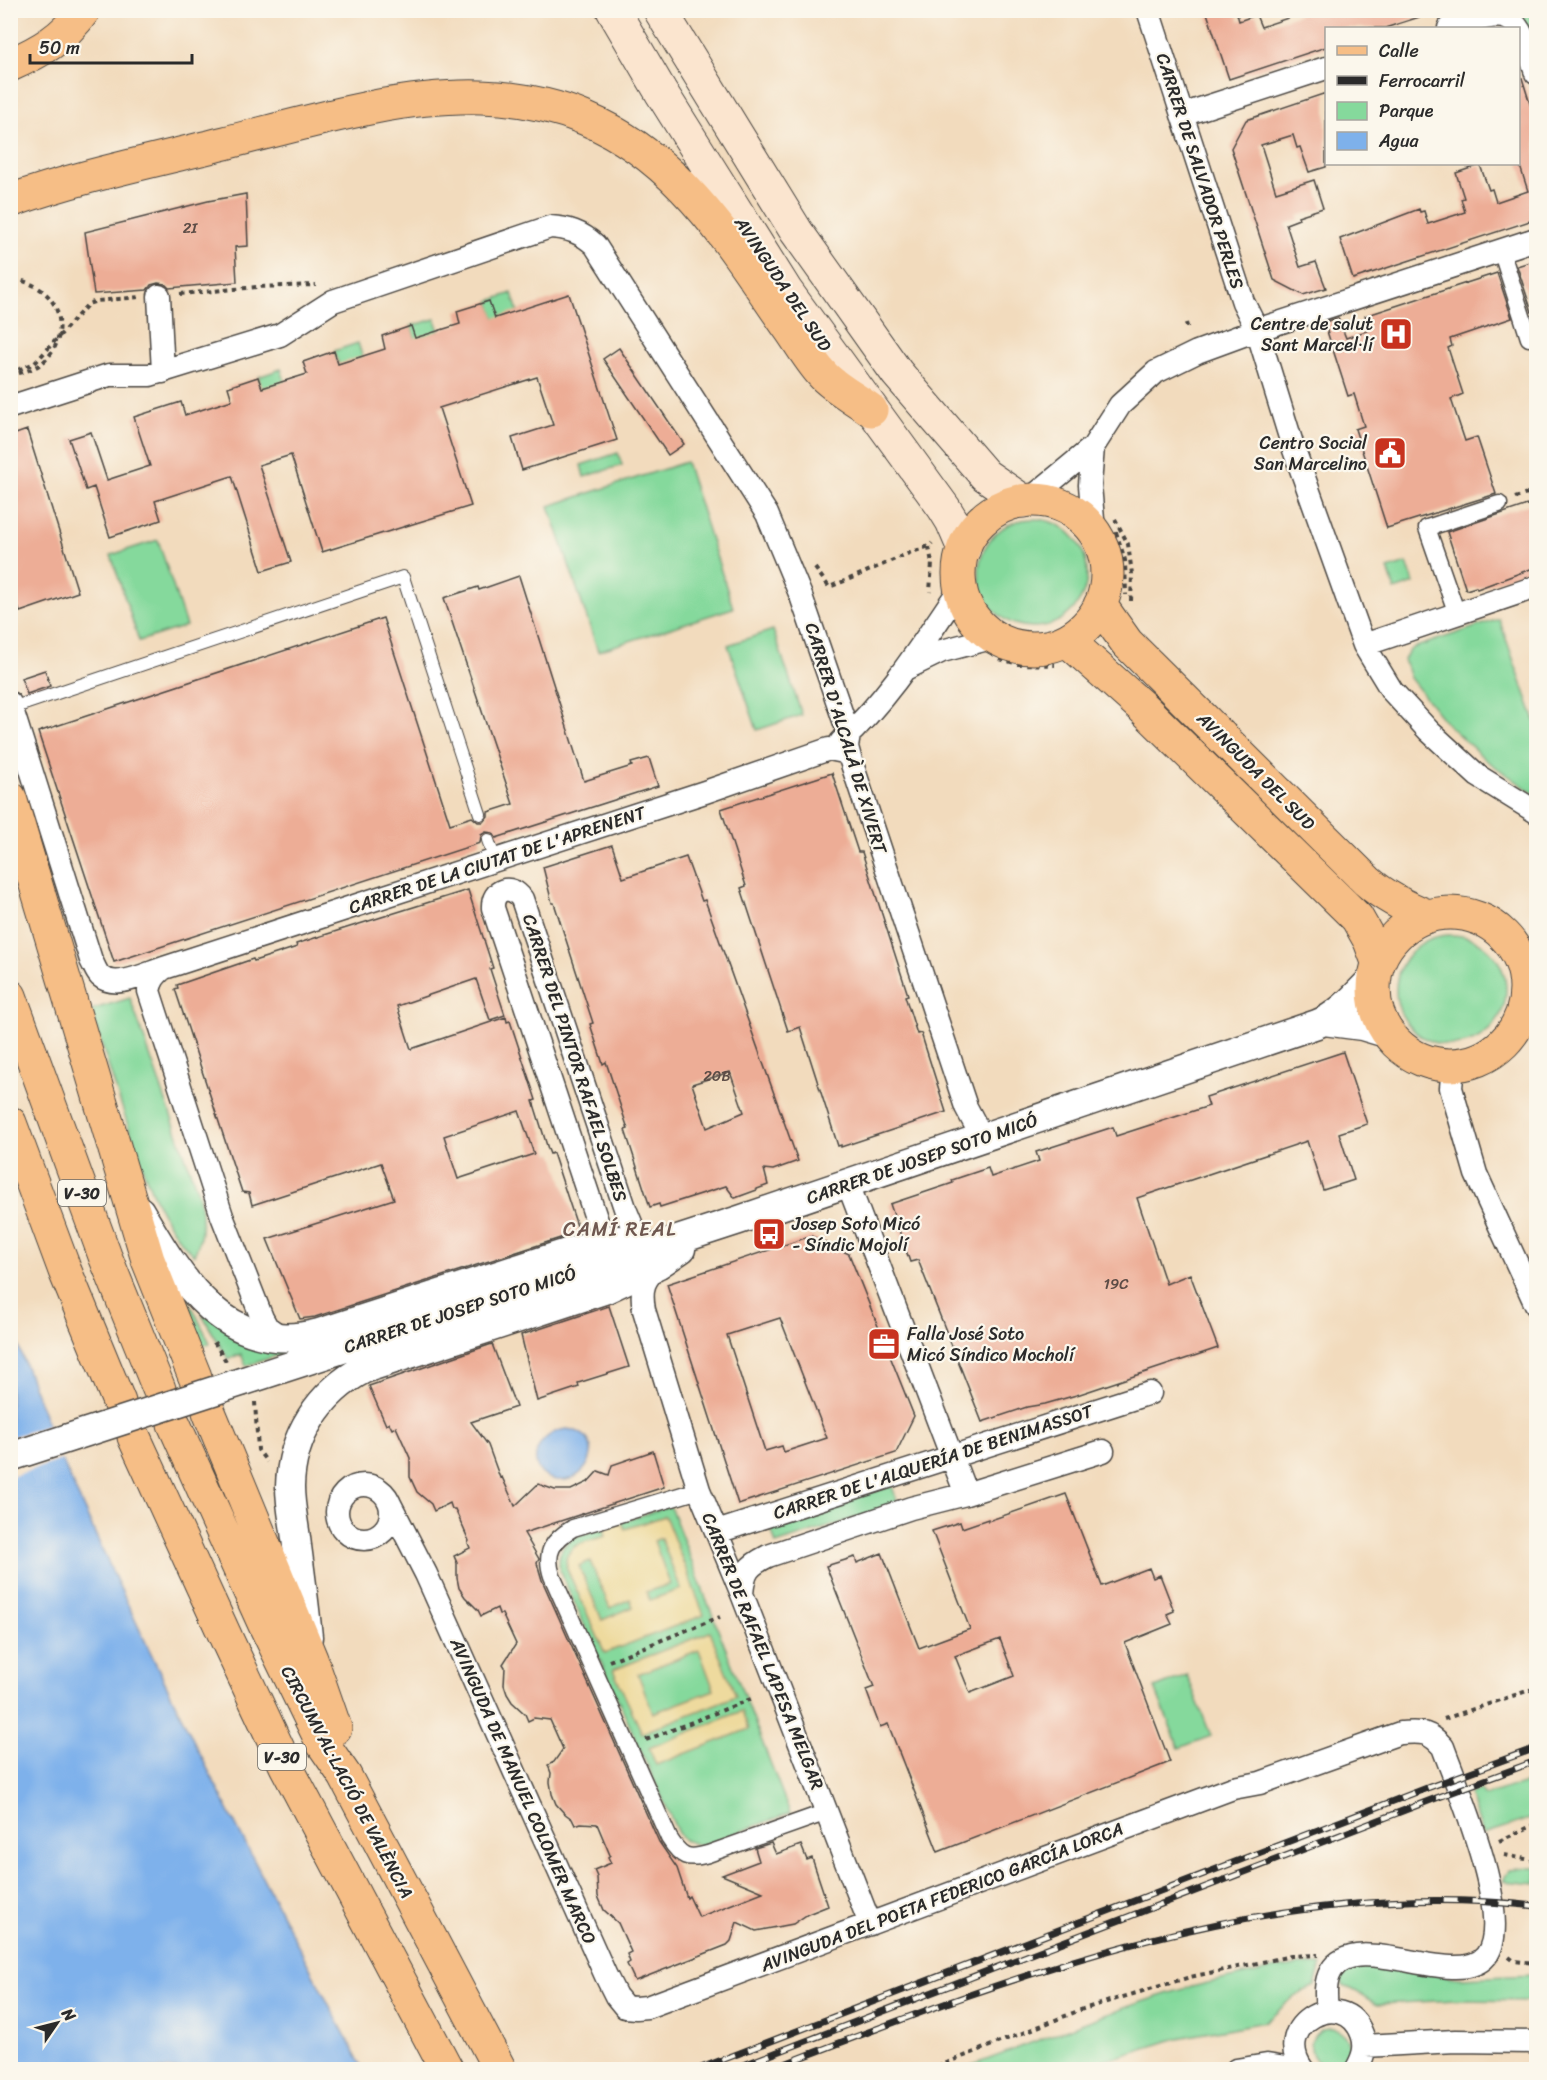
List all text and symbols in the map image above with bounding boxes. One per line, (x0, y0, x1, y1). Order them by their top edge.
scale bar (30, 27, 192, 65)
legend (1325, 27, 1520, 165)
text: 50 m (39, 32, 80, 64)
text: Calle (1379, 35, 1419, 67)
street label: CARRER DE SALVADOR PERLES (1147, 49, 1253, 293)
text: Ferrocarril (1379, 65, 1466, 97)
text: Parque (1379, 95, 1434, 127)
text: Agua (1378, 125, 1420, 157)
street label: AVINGUDA DEL SUD (725, 209, 841, 359)
house number: 2I (183, 215, 198, 241)
place label: Centre de salut Sant Marcel·lí (1251, 308, 1375, 361)
hospital icon: Centre de salut Sant Marcel·lí (1378, 316, 1414, 352)
place label: Centro Social San Marcelino (1254, 427, 1368, 480)
public building icon: Centro Social San Marcelino (1372, 435, 1408, 471)
street label: CARRER D'ALCALÀ DE XIVERT (796, 619, 897, 858)
street label: AVINGUDA DEL SUD (1188, 703, 1323, 838)
street label: CARRER DE LA CIUTAT DE L'APRENENT (345, 797, 650, 923)
street label: CARRER DEL PINTOR RAFAEL SOLBES (513, 910, 637, 1206)
house number: 20B (703, 1063, 731, 1089)
street label: CARRER DE JOSEP SOTO MICÓ (802, 1104, 1042, 1214)
road number: V-30 (58, 1180, 106, 1206)
place label: Josep Soto Micó - Síndic Mojolí (791, 1208, 921, 1261)
district label: CAMÍ REAL (563, 1212, 677, 1247)
bus stop icon: Josep Soto Micó - Síndic Mojolí (751, 1216, 787, 1252)
street label: CARRER DE JOSEP SOTO MICÓ (339, 1257, 581, 1363)
house number: 19C (1103, 1271, 1129, 1297)
place label: Falla José Soto Micó Síndico Mocholí (907, 1318, 1076, 1371)
office icon: Falla José Soto Micó Síndico Mocholí (866, 1326, 902, 1362)
street label: CARRER DE L'ALQUERÍA DE BENIMASSOT (769, 1395, 1098, 1529)
street label: CARRER DE RAFAEL LAPESA MELGAR (693, 1508, 833, 1795)
street label: AVINGUDA DE MANUEL COLOMER MARCO (440, 1632, 605, 1949)
street label: CIRCUMVAL·LACIÓ DE VALÈNCIA (272, 1660, 422, 1904)
road number: V-30 (258, 1744, 306, 1770)
street label: AVINGUDA DEL POETA FEDERICO GARCÍA LORCA (755, 1813, 1128, 1982)
north arrow (27, 1993, 87, 2053)
text: N (53, 2001, 84, 2028)

